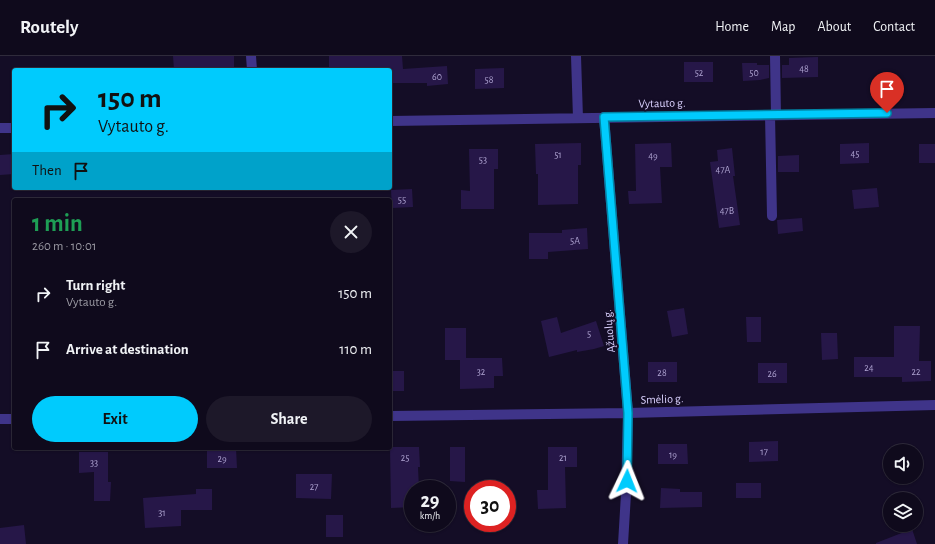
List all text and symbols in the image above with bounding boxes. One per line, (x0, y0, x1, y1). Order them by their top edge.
text: Routely (20, 18, 79, 37)
text: Home (715, 20, 749, 34)
text: Map (771, 20, 795, 34)
text: About (817, 20, 851, 34)
text: Contact (873, 20, 915, 34)
house number: 48 (799, 64, 809, 74)
house number: 52 (695, 68, 704, 78)
house number: 50 (749, 68, 759, 78)
house number: 60 (432, 72, 442, 82)
pin (870, 72, 904, 113)
house number: 58 (485, 75, 494, 85)
icon: arrive (876, 78, 898, 100)
icon: right (32, 84, 84, 136)
text: 150 m (98, 85, 162, 113)
street label: Vytauto g. (638, 97, 686, 110)
text: Vytauto g. (98, 118, 169, 136)
house number: 45 (851, 149, 860, 159)
house number: 51 (554, 150, 562, 160)
house number: 49 (648, 151, 658, 161)
house number: 53 (479, 155, 487, 165)
icon: arrive (70, 160, 92, 182)
text: Then (32, 163, 62, 178)
house number: 47A (716, 165, 731, 175)
house number: 55 (398, 195, 406, 205)
house number: 47B (720, 206, 734, 216)
button: close (330, 211, 372, 253)
text: 1 min (32, 212, 83, 236)
house number: 5A (570, 236, 580, 246)
text: 260 m · 10:01 (32, 240, 96, 253)
text: Turn right (66, 278, 125, 293)
icon: right (32, 283, 54, 305)
text: 150 m (338, 286, 372, 301)
text: Vytauto g. (66, 296, 117, 309)
street label: Ąžuolų g. (601, 309, 617, 353)
house number: 5 (587, 329, 591, 339)
icon: arrive (32, 339, 54, 361)
text: Arrive at destination (66, 342, 189, 357)
text: 110 m (339, 342, 372, 357)
house number: 24 (864, 363, 874, 373)
house number: 32 (477, 367, 486, 377)
house number: 22 (911, 367, 921, 377)
house number: 28 (657, 368, 667, 378)
house number: 26 (767, 369, 777, 379)
street label: Smėlio g. (640, 392, 684, 406)
button: Exit (32, 396, 198, 442)
button: Share (206, 396, 372, 442)
map controls (883, 444, 923, 532)
button: sound (883, 444, 923, 484)
house number: 17 (760, 447, 768, 457)
house number: 19 (669, 450, 677, 460)
house number: 25 (401, 453, 409, 463)
house number: 21 (559, 453, 567, 463)
house number: 29 (217, 454, 227, 464)
house number: 33 (90, 458, 98, 468)
position arrow (606, 460, 648, 502)
speed limit sign: 30 (464, 480, 516, 532)
house number: 27 (310, 482, 318, 492)
text: 29 (420, 491, 440, 511)
button: layers (883, 492, 923, 532)
house number: 31 (158, 508, 166, 518)
text: km/h (420, 511, 440, 521)

